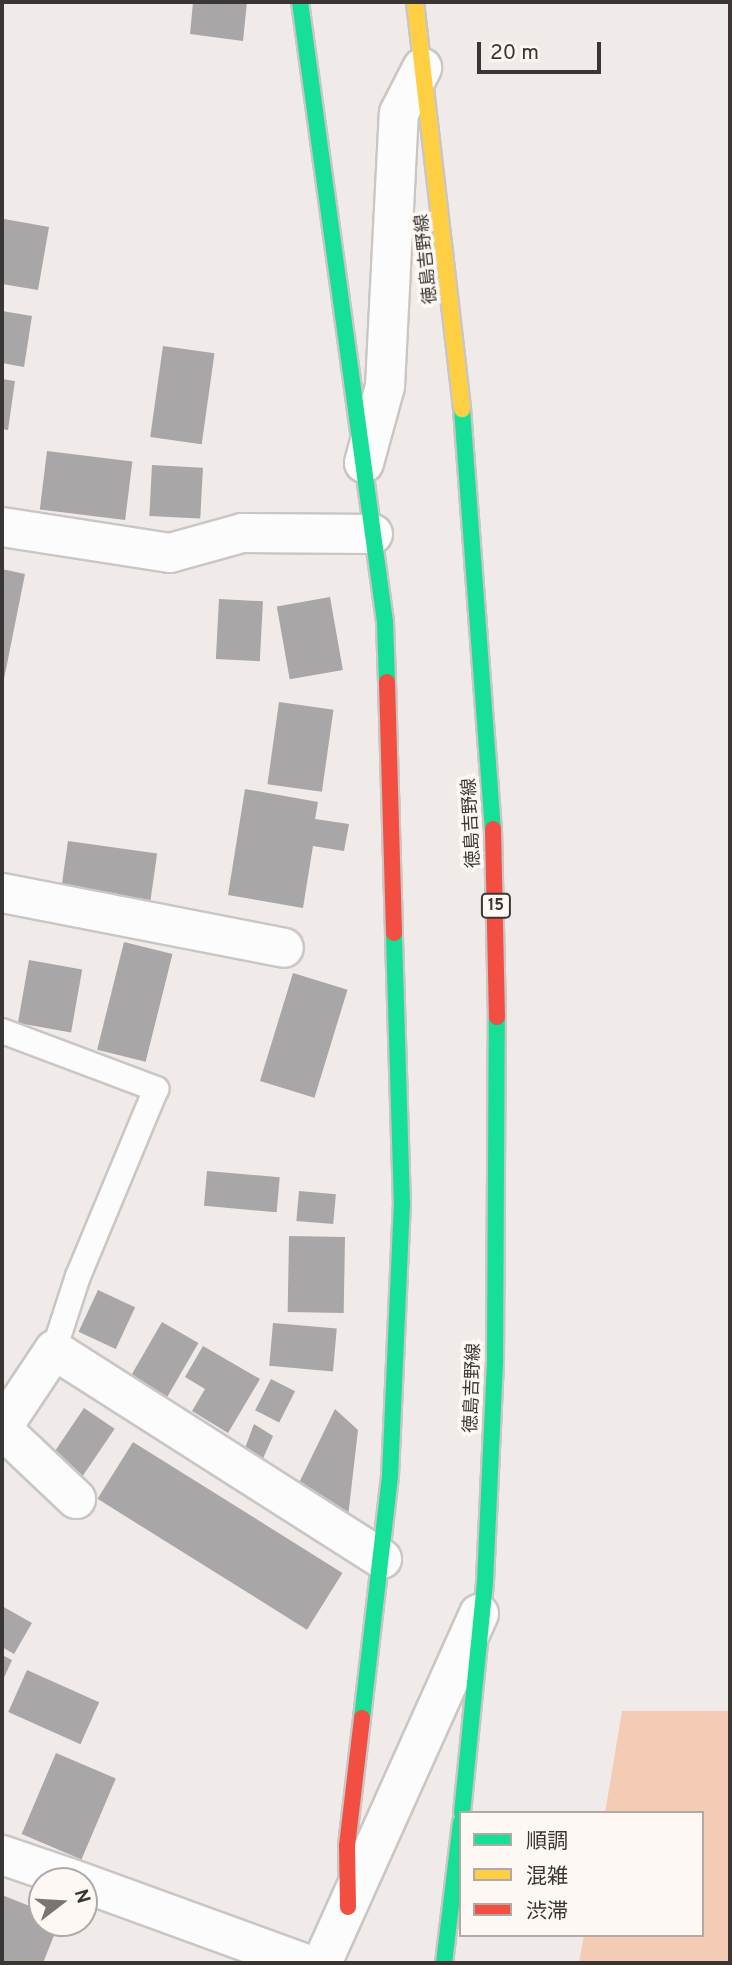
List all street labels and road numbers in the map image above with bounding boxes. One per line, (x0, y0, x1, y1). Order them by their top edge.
street label: 徳島吉野線 (413, 213, 443, 305)
street label: 徳島吉野線 (460, 777, 486, 869)
road number: 15 (480, 893, 512, 918)
street label: 徳島吉野線 (462, 1343, 486, 1433)

